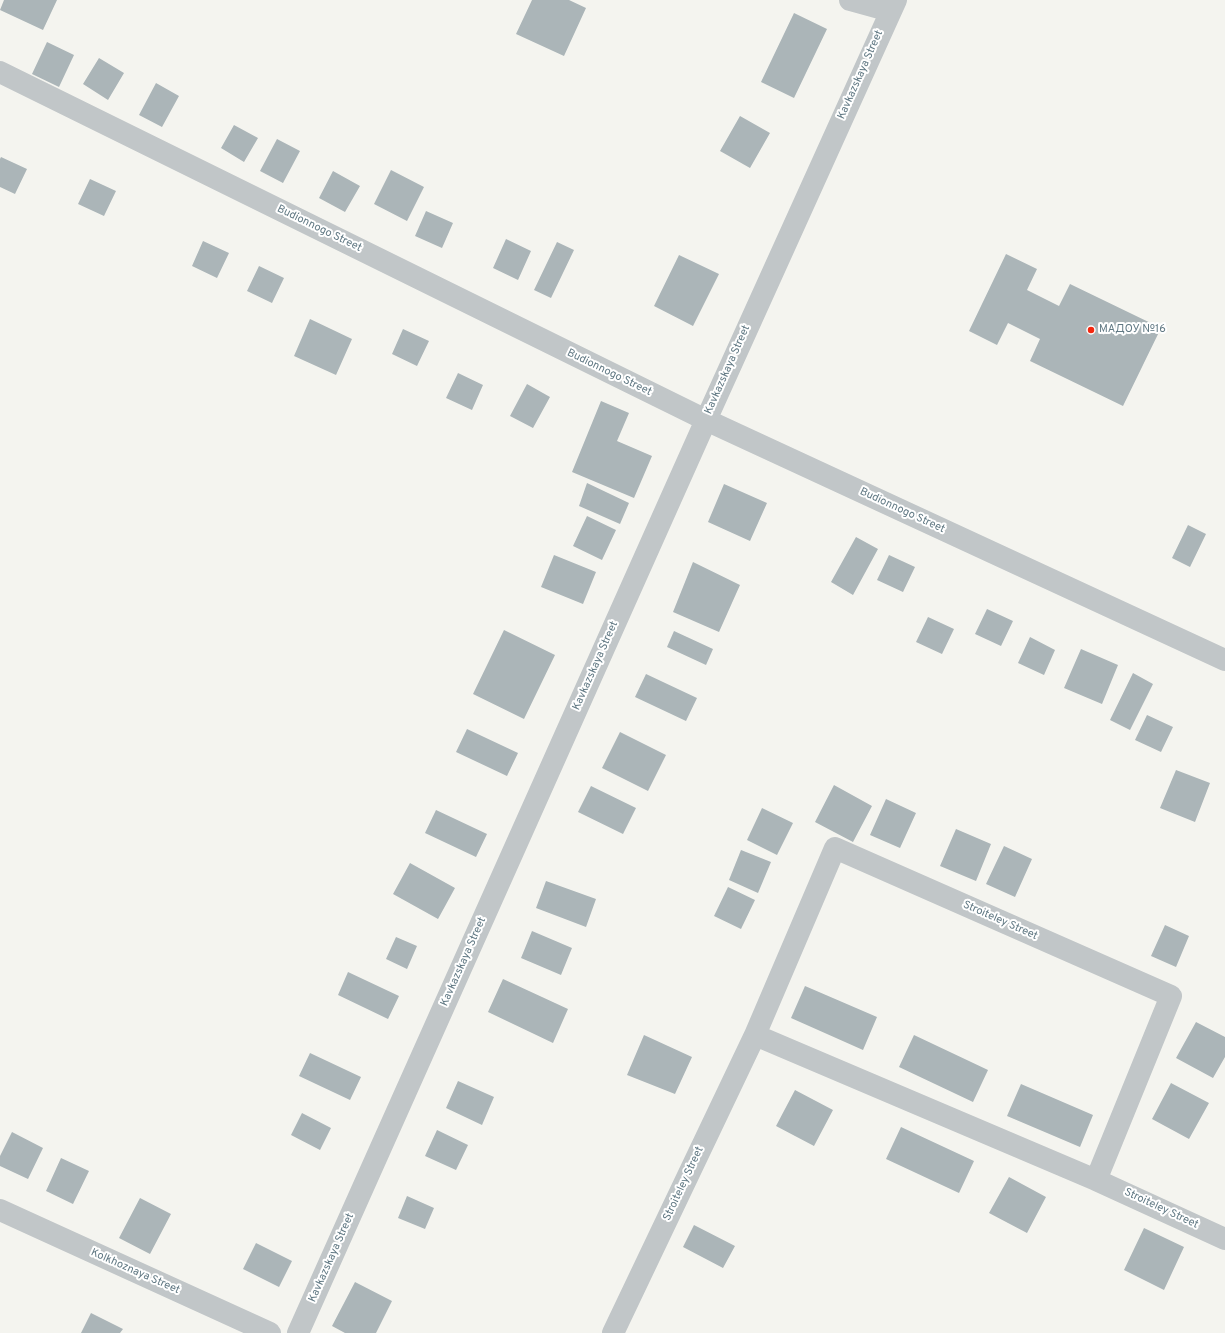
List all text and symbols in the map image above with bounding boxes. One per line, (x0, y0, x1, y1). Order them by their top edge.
street label: Kavkazskaya Street (835, 28, 887, 122)
street label: Budionnogo Street (275, 203, 363, 255)
street label: Kavkazskaya Street (702, 323, 754, 417)
place label: МАДОУ №16 (1099, 323, 1166, 337)
marker: МАДОУ №16 (1086, 325, 1096, 335)
street label: Budionnogo Street (565, 347, 653, 399)
street label: Budionnogo Street (857, 485, 947, 537)
street label: Kavkazskaya Street (570, 619, 622, 713)
street label: Stroiteley Street (961, 899, 1039, 943)
street label: Kavkazskaya Street (438, 915, 490, 1009)
street label: Stroiteley Street (661, 1145, 707, 1223)
street label: Stroiteley Street (1122, 1186, 1200, 1232)
street label: Kavkazskaya Street (306, 1211, 358, 1305)
street label: Kolkhoznaya Street (88, 1246, 182, 1298)

